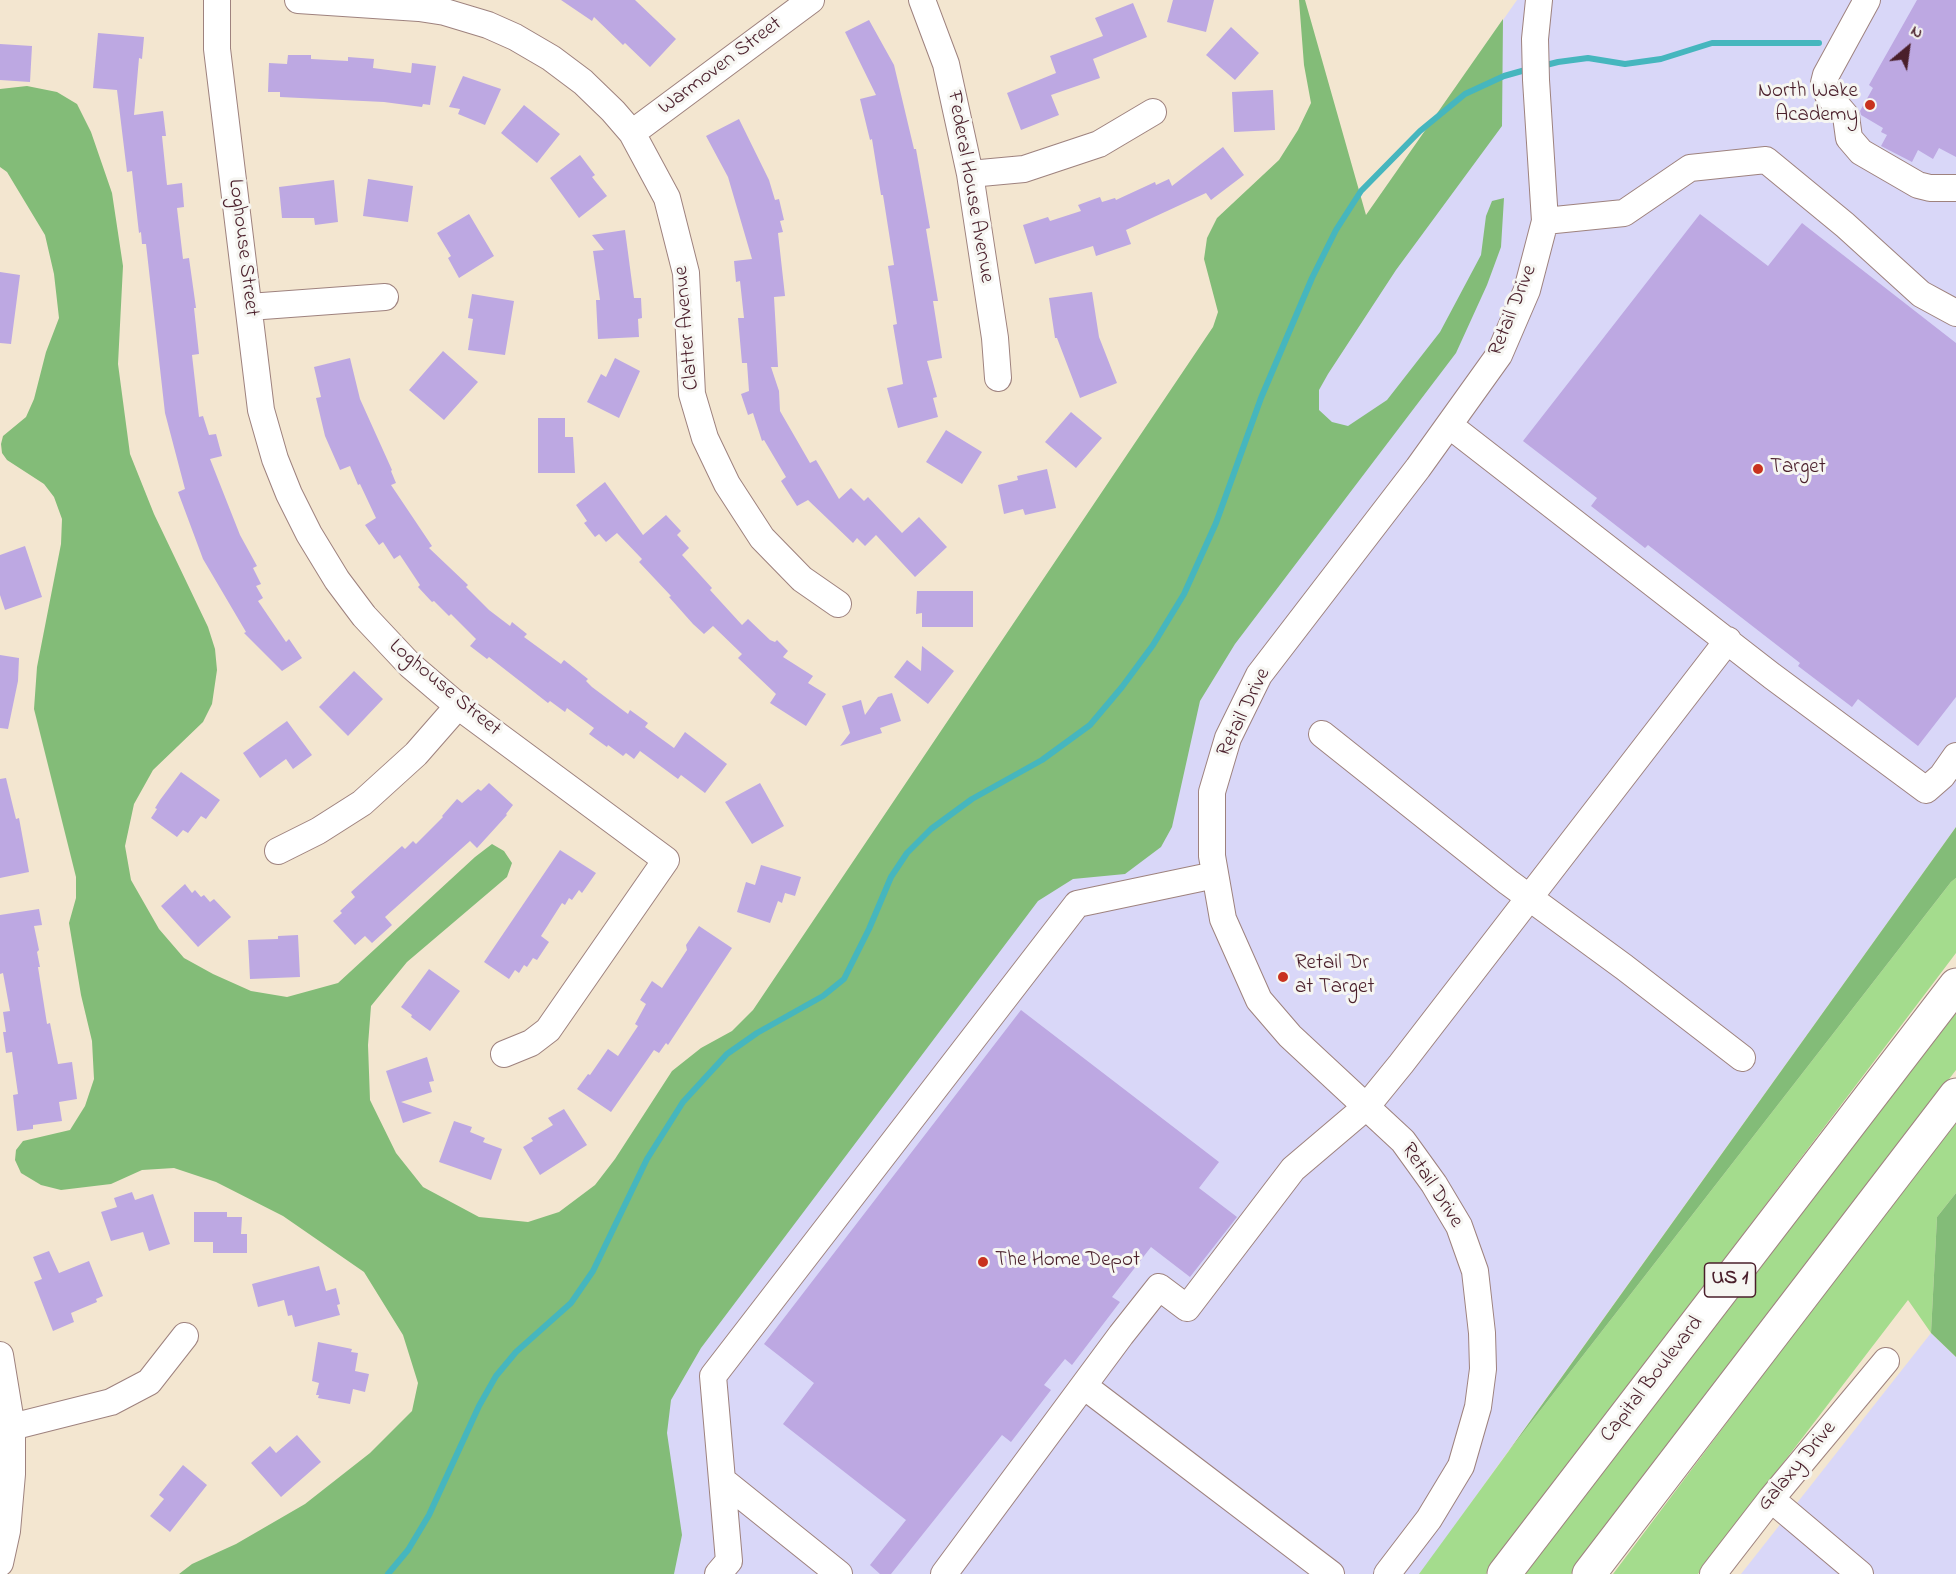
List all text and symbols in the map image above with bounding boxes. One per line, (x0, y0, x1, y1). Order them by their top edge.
street label: Warmoven Street (654, 12, 788, 122)
north arrow (1878, 18, 1938, 78)
text: N (1906, 19, 1927, 45)
place label: North Wake Academy (1758, 80, 1858, 130)
street label: Federal House Avenue (940, 89, 998, 285)
marker: North Wake Academy (1863, 98, 1877, 112)
street label: Loghouse Street (221, 178, 263, 318)
street label: Retail Drive (1484, 262, 1544, 360)
street label: Clatter Avenue (670, 265, 706, 391)
place label: Target (1770, 456, 1826, 482)
marker: Target (1751, 462, 1765, 476)
street label: Loghouse Street (383, 635, 505, 743)
street label: Retail Drive (1213, 664, 1277, 762)
place label: Retail Dr at Target (1295, 952, 1374, 1002)
marker: Retail Dr at Target (1276, 970, 1290, 984)
street label: Retail Drive (1394, 1139, 1468, 1233)
place label: The Home Depot (995, 1249, 1140, 1275)
marker: The Home Depot (976, 1255, 990, 1269)
road number: US 1 (1704, 1263, 1756, 1297)
street label: Capital Boulevard (1596, 1312, 1710, 1448)
street label: Galaxy Drive (1753, 1417, 1843, 1517)

